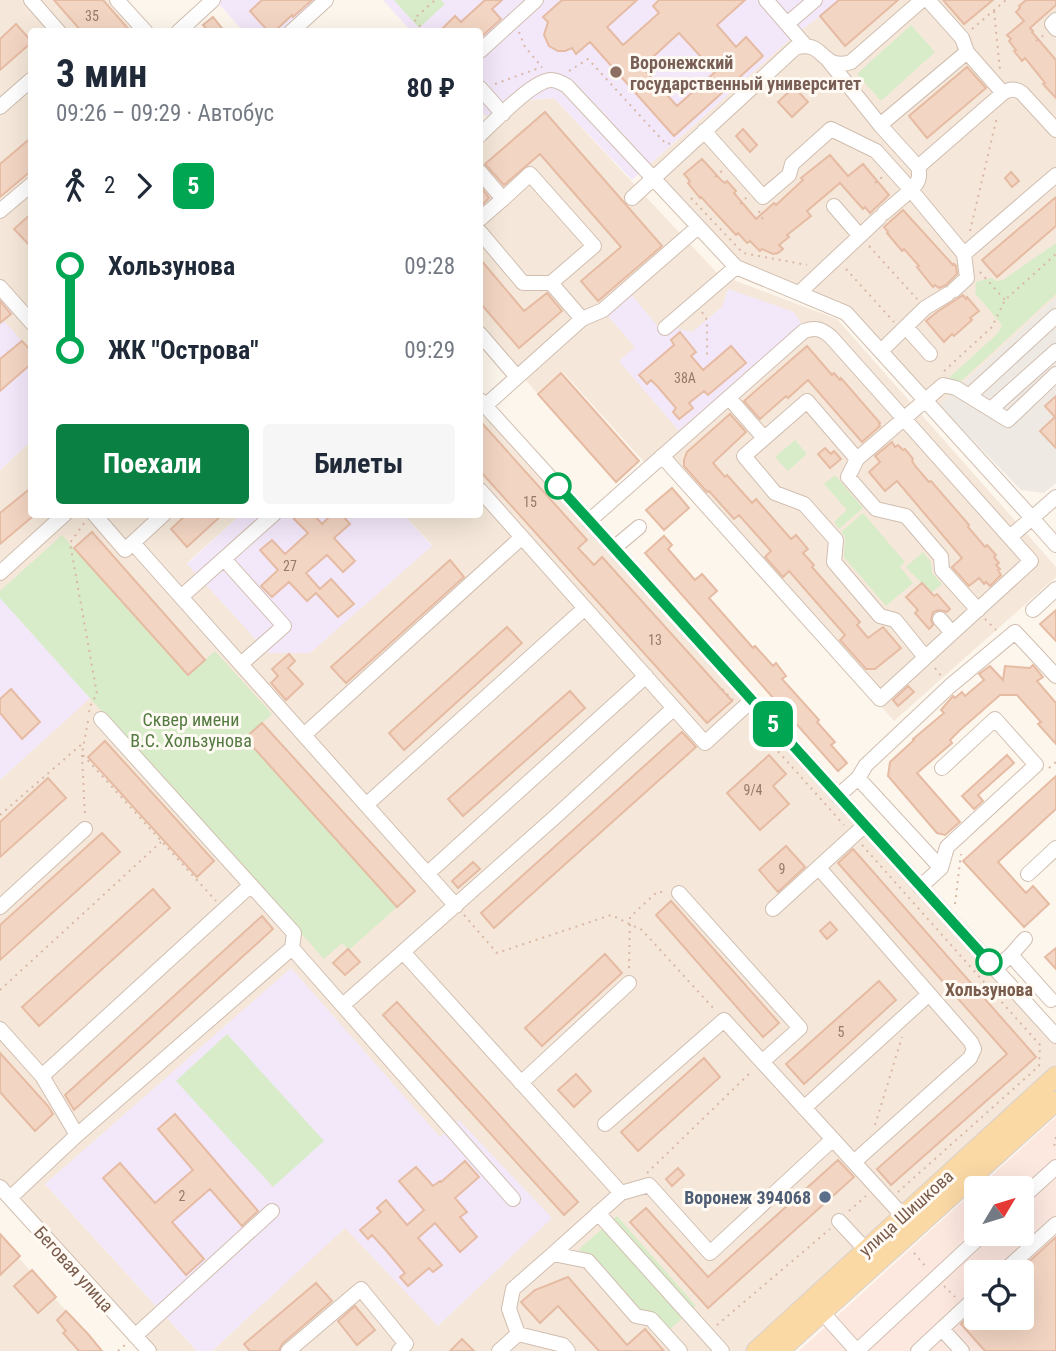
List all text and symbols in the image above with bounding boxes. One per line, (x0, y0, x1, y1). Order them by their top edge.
house number: 35 (85, 8, 99, 24)
text: 3 мин (56, 52, 147, 96)
place label: Воронежский государственный университет (630, 52, 861, 94)
marker: Воронежский государственный университет (608, 64, 624, 80)
text: 80 ₽ (406, 73, 455, 103)
text: 09:26 – 09:29 · Автобус (56, 100, 274, 127)
icon: walk (56, 167, 94, 205)
icon: forward (125, 167, 163, 205)
text: 2 (104, 172, 115, 199)
text: 5 (187, 172, 200, 200)
text: Хользунова (108, 251, 235, 281)
text: 09:28 (404, 253, 455, 280)
text: ЖК "Острова" (108, 335, 258, 365)
text: 09:29 (404, 337, 455, 364)
house number: 38А (674, 370, 696, 386)
button: Поехали (56, 424, 249, 504)
button: Билеты (263, 424, 455, 504)
unlabelled marker (545, 473, 571, 499)
house number: 15 (523, 494, 537, 510)
house number: 27 (283, 558, 297, 574)
house number: 13 (648, 632, 662, 648)
line badge: 5 (750, 701, 796, 747)
park label: Сквер имени В.С. Хользунова (130, 709, 252, 751)
text: 5 (767, 710, 779, 738)
house number: 9/4 (743, 782, 763, 798)
house number: 9 (779, 861, 785, 877)
marker: Хользунова (976, 949, 1002, 975)
place label: Хользунова (945, 979, 1033, 1000)
house number: 5 (838, 1024, 845, 1040)
street label: улица Шишкова (855, 1165, 957, 1261)
north arrow (964, 1176, 1034, 1246)
map controls (964, 1176, 1034, 1330)
place label: Воронеж 394068 (684, 1187, 811, 1208)
house number: 2 (179, 1188, 186, 1204)
marker: Воронеж 394068 (817, 1189, 833, 1205)
street label: Беговая улица (30, 1222, 118, 1316)
button: locate (964, 1260, 1034, 1330)

